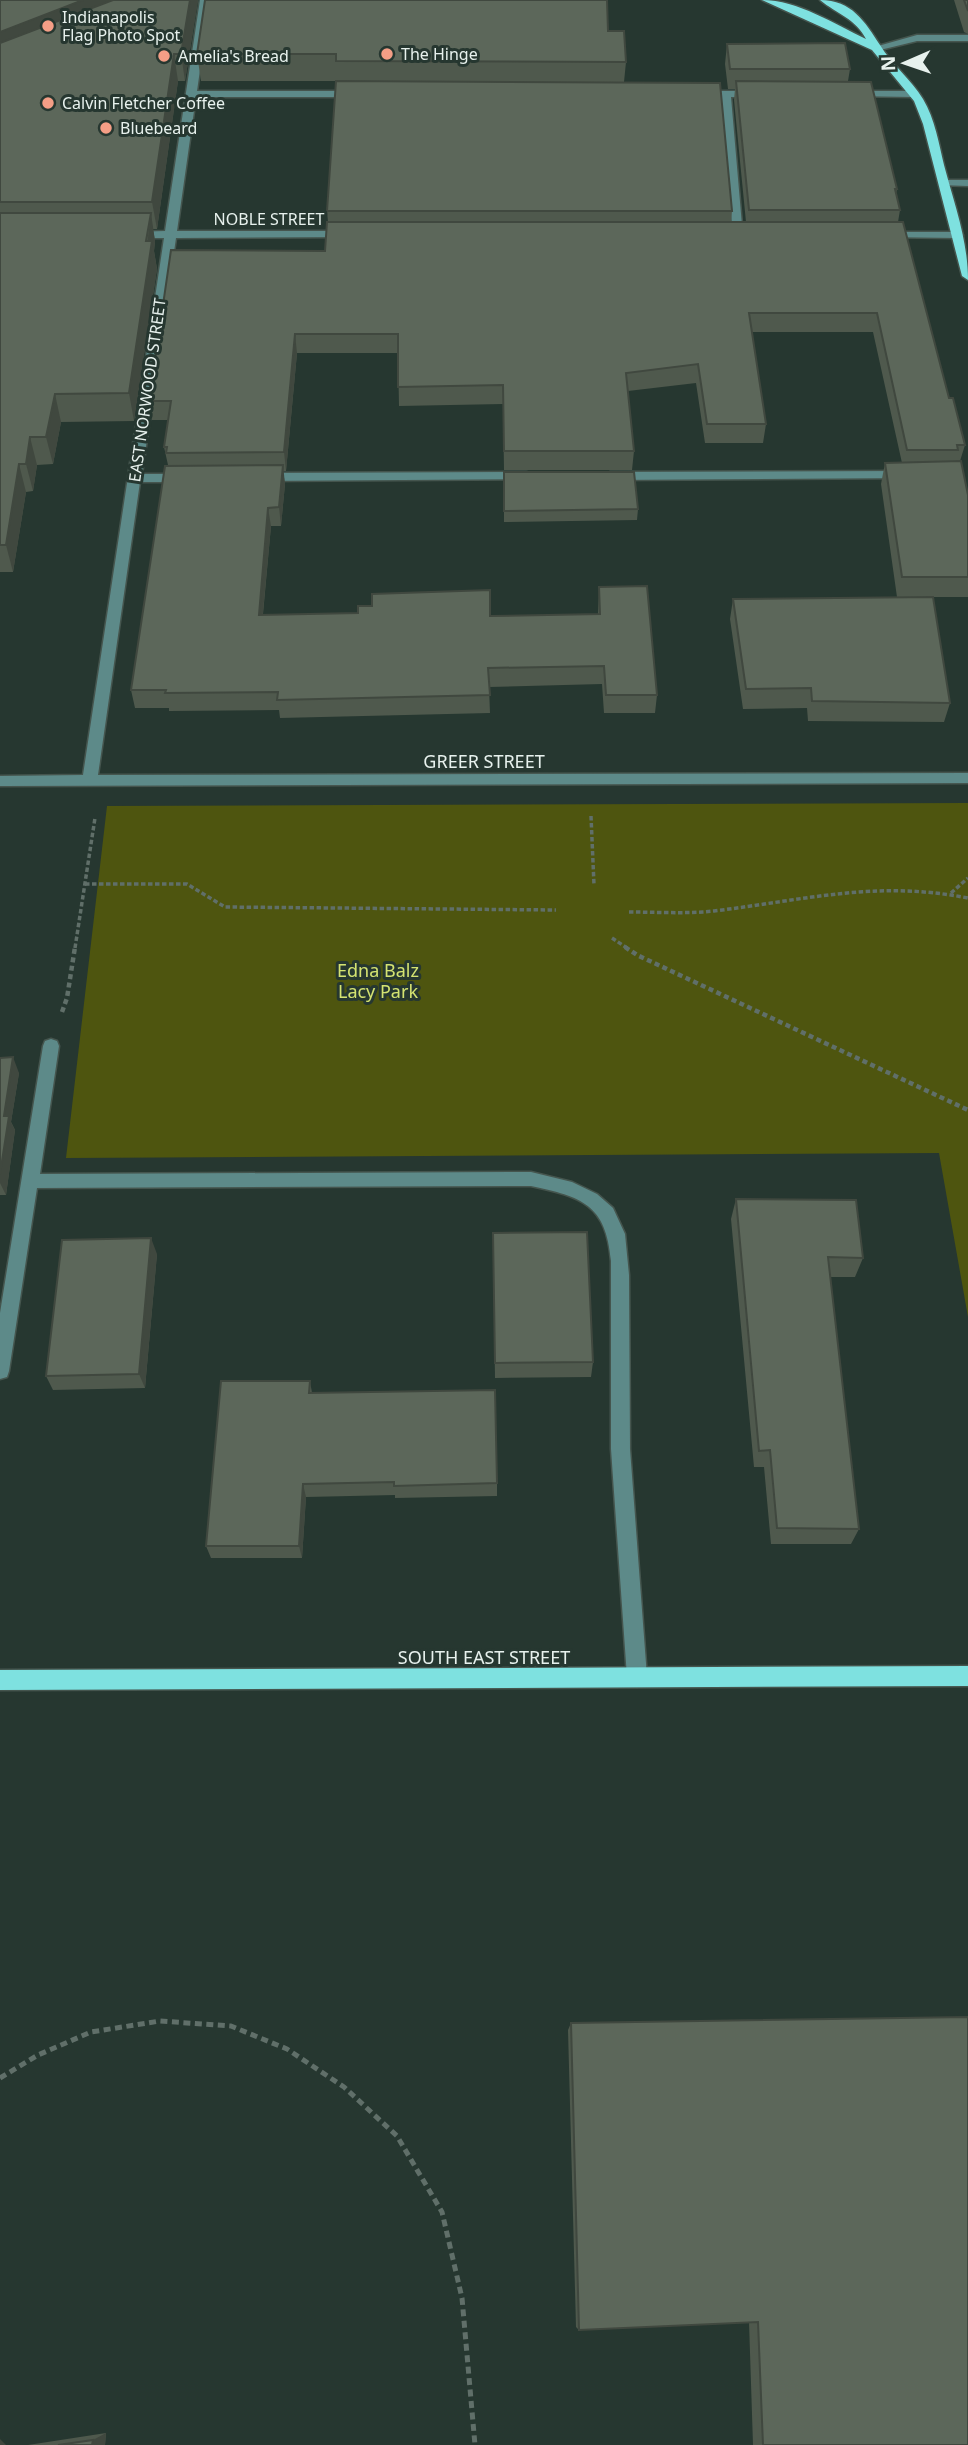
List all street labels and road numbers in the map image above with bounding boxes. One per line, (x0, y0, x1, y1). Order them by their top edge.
street label: NOBLE STREET (214, 208, 325, 230)
street label: EAST NORWOOD STREET (123, 297, 171, 483)
street label: GREER STREET (423, 749, 545, 773)
street label: SOUTH EAST STREET (398, 1645, 570, 1669)

